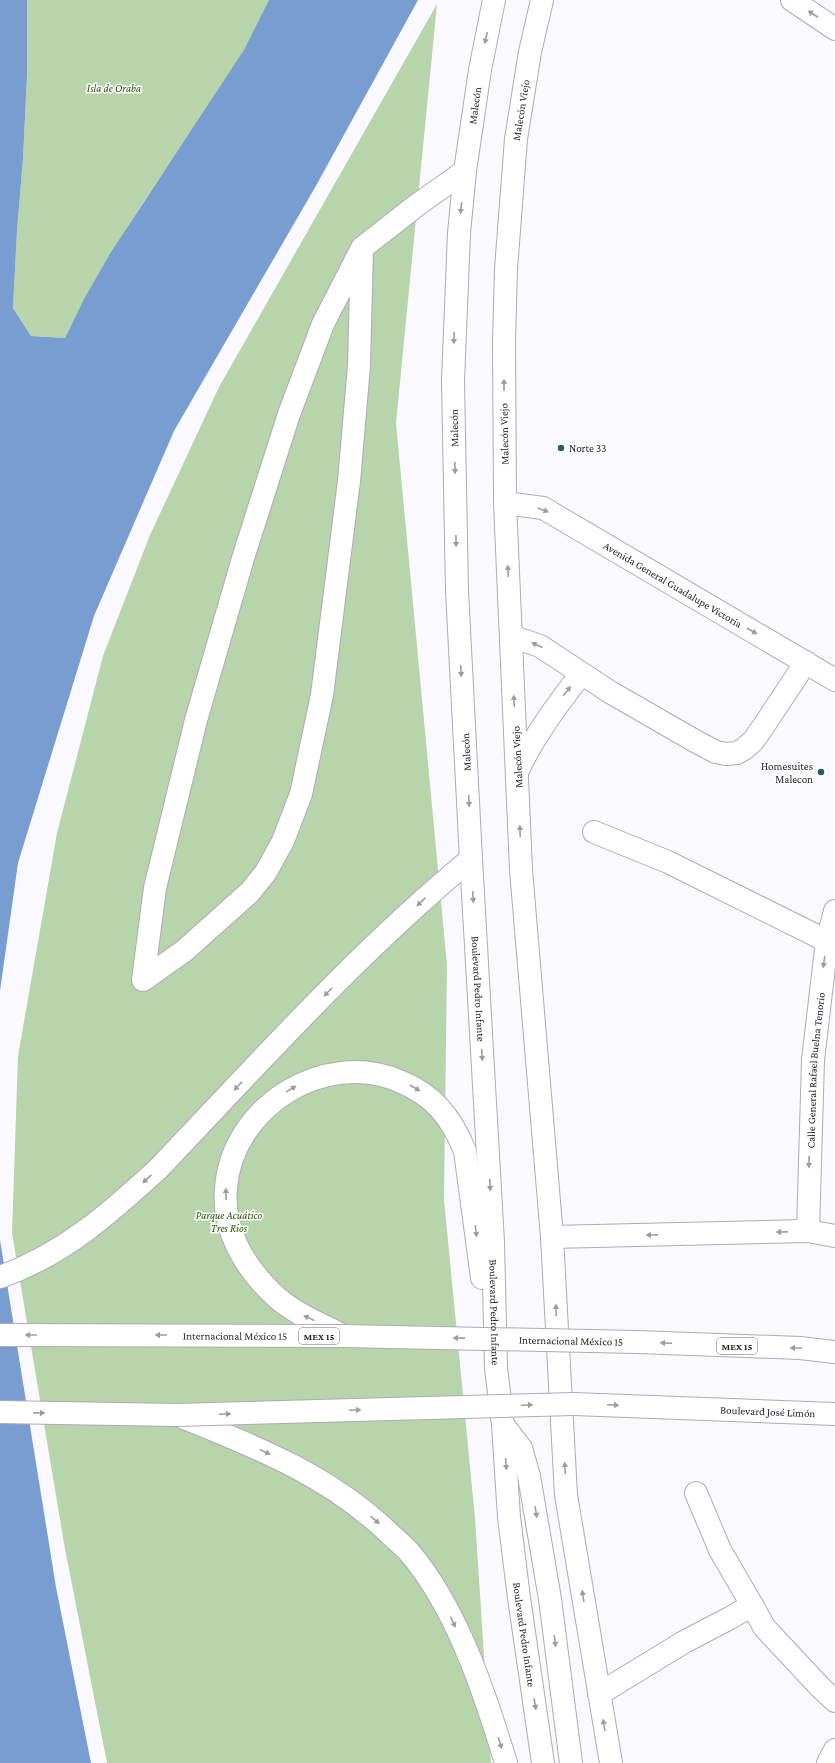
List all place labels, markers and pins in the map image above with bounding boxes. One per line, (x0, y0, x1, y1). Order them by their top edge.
place label: Norte 33 (569, 442, 606, 454)
marker: Norte 33 (556, 443, 566, 453)
place label: Homesuites Malecon (761, 760, 813, 785)
marker: Homesuites Malecon (816, 767, 826, 777)

